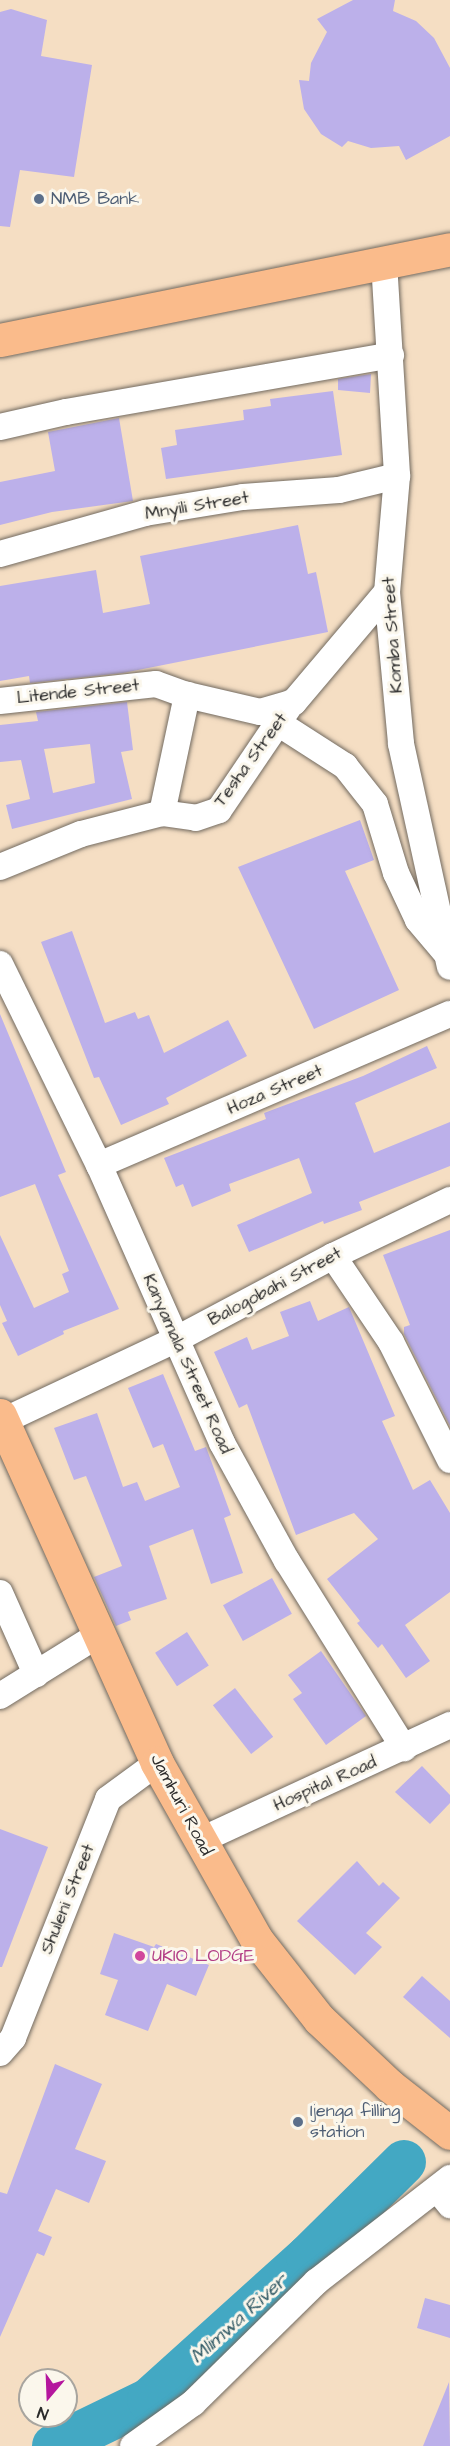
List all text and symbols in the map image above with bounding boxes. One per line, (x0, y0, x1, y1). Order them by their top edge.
place label: NMB Bank (51, 188, 139, 210)
marker: NMB Bank (32, 192, 46, 206)
street label: Mnyili Street (144, 487, 250, 525)
street label: Komba Street (378, 576, 408, 694)
street label: Litende Street (16, 675, 140, 709)
street label: Tesha Street (210, 709, 292, 811)
street label: Hoza Street (224, 1060, 326, 1120)
street label: Balogobahi Street (205, 1243, 345, 1331)
street label: Kanyamala Street Road (138, 1271, 236, 1457)
street label: Jamhuri Road (145, 1751, 217, 1859)
street label: Hospital Road (270, 1752, 380, 1816)
street label: Shuleni Street (36, 1841, 100, 1957)
place label: UKIO LODGE (152, 1945, 254, 1967)
marker: UKIO LODGE (133, 1949, 147, 1963)
place label: Ijenga filling station (310, 2101, 400, 2144)
marker: Ijenga filling station (291, 2115, 305, 2129)
water label: Mlimwa River (186, 2269, 292, 2369)
north arrow (18, 2368, 78, 2428)
text: N (34, 2401, 51, 2425)

